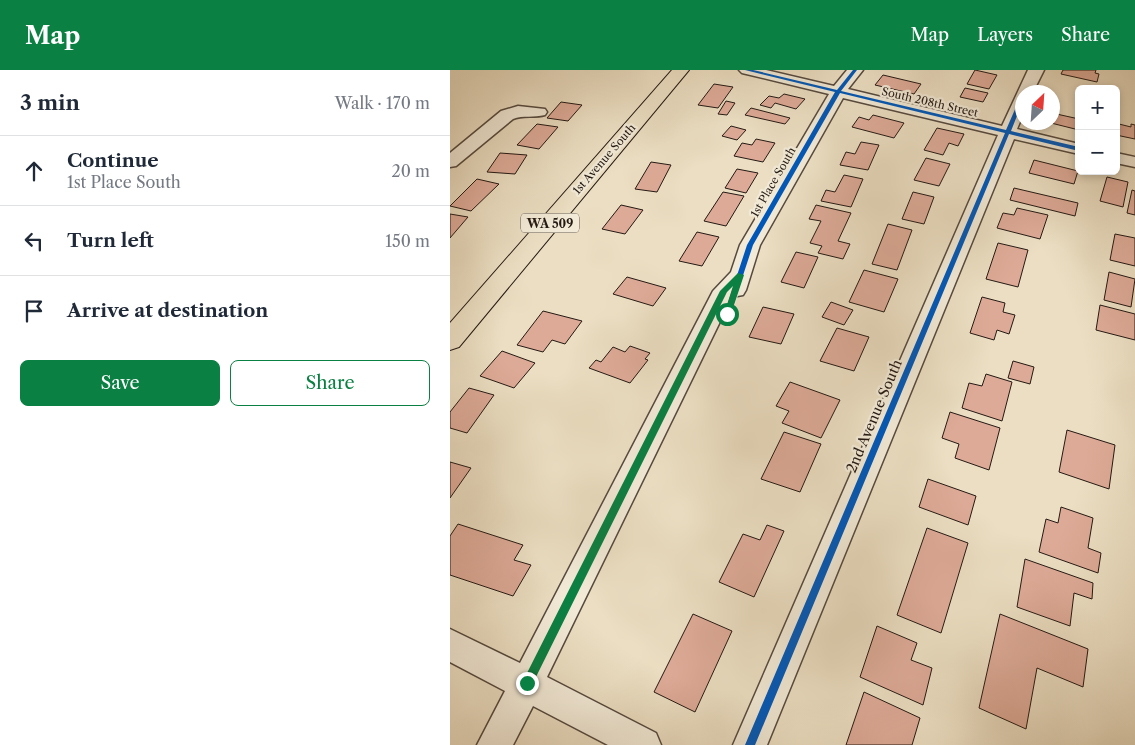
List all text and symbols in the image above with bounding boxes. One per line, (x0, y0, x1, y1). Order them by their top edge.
text: Map (25, 21, 80, 50)
text: Map (911, 24, 949, 46)
text: Layers (977, 24, 1033, 46)
text: Share (1061, 24, 1110, 46)
street label: South 208th Street (880, 84, 980, 120)
north arrow (1015, 85, 1060, 130)
map controls (1075, 85, 1120, 175)
button: + (1075, 85, 1120, 130)
text: 3 min (20, 90, 80, 115)
text: Walk · 170 m (335, 93, 430, 113)
street label: 1st Avenue South (570, 121, 638, 197)
button: − (1075, 130, 1120, 175)
street label: 1st Place South (747, 145, 799, 219)
text: Continue (67, 149, 159, 172)
icon: ahead (20, 157, 48, 185)
text: 20 m (391, 161, 430, 181)
text: 1st Place South (67, 172, 181, 192)
road number: WA 509 (521, 214, 579, 232)
icon: left (20, 227, 48, 255)
text: Turn left (67, 229, 154, 252)
text: 150 m (385, 231, 430, 251)
icon: arrive (20, 297, 48, 325)
text: Arrive at destination (67, 299, 268, 322)
route start (716, 303, 739, 326)
street label: 2nd Avenue South (842, 356, 906, 475)
button: Save (20, 360, 220, 406)
button: Share (230, 360, 430, 406)
route end (516, 672, 539, 695)

